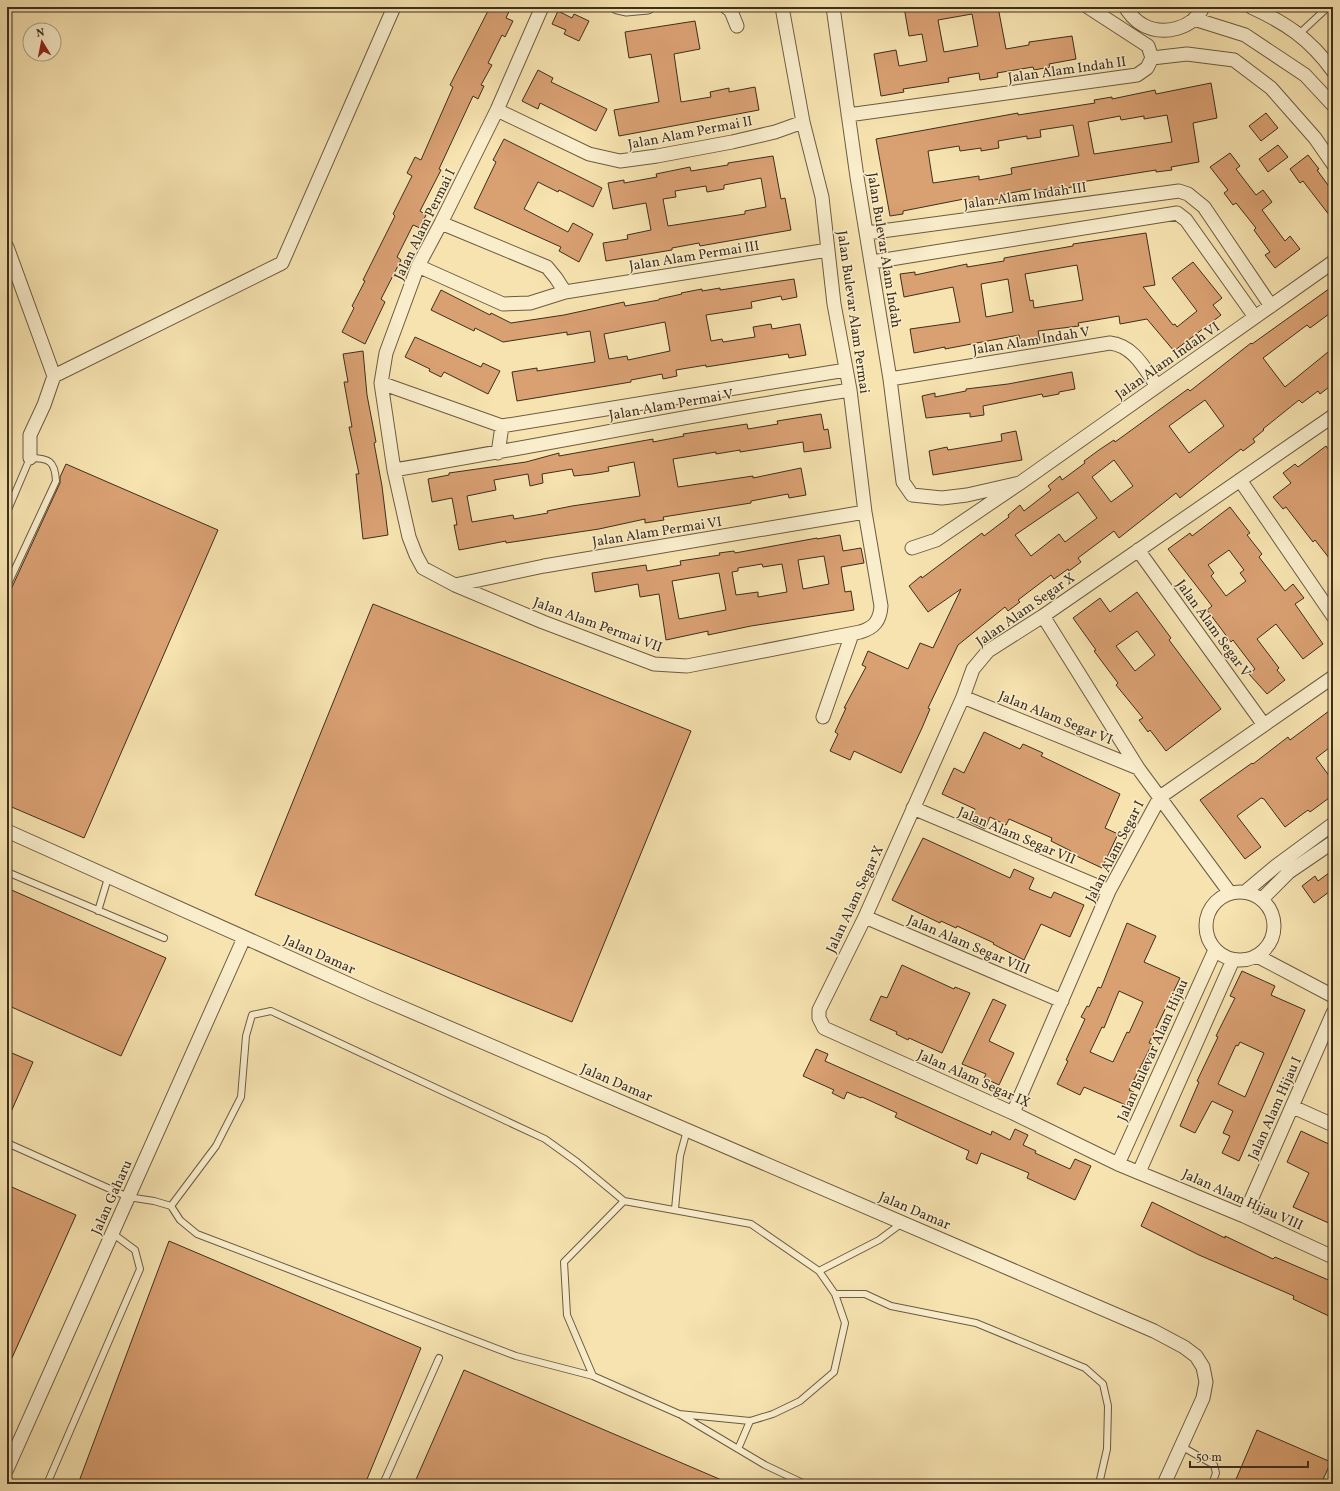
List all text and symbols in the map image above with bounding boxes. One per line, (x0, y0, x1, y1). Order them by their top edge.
north arrow (22, 22, 62, 62)
text: N (35, 26, 46, 42)
street label: Jalan Alam Indah II (1007, 53, 1128, 88)
street label: Jalan Alam Permai II (626, 112, 754, 155)
street label: Jalan Alam Permai I (390, 166, 461, 284)
street label: Jalan Bulevar Alam Indah (862, 171, 905, 329)
street label: Jalan Alam Indah III (962, 178, 1088, 215)
street label: Jalan Bulevar Alam Permai (832, 230, 873, 395)
street label: Jalan Alam Permai III (628, 237, 761, 276)
street label: Jalan Alam Indah VI (1112, 318, 1224, 404)
street label: Jalan Alam Indah V (971, 323, 1092, 360)
street label: Jalan Alam Permai V (608, 385, 735, 426)
street label: Jalan Alam Permai VI (591, 513, 723, 552)
street label: Jalan Alam Segar X (973, 569, 1079, 651)
street label: Jalan Alam Segar V (1171, 576, 1255, 682)
street label: Jalan Alam Permai VII (530, 593, 665, 658)
street label: Jalan Alam Segar VI (996, 687, 1115, 750)
street label: Jalan Alam Segar I (1081, 797, 1149, 906)
street label: Jalan Alam Segar VII (955, 803, 1078, 870)
street label: Jalan Alam Segar X (822, 843, 889, 956)
street label: Jalan Alam Segar VIII (904, 911, 1033, 980)
street label: Jalan Damar (281, 931, 358, 980)
street label: Jalan Bulevar Alam Hijau (1113, 976, 1193, 1125)
street label: Jalan Alam Segar IX (914, 1046, 1033, 1113)
street label: Jalan Alam Hijau I (1244, 1054, 1307, 1163)
street label: Jalan Damar (578, 1060, 655, 1107)
street label: Jalan Gaharu (87, 1157, 137, 1238)
street label: Jalan Alam Hijau VIII (1179, 1165, 1306, 1236)
street label: Jalan Damar (876, 1188, 953, 1235)
scale bar (1190, 1443, 1308, 1469)
text: 50 m (1196, 1450, 1222, 1466)

